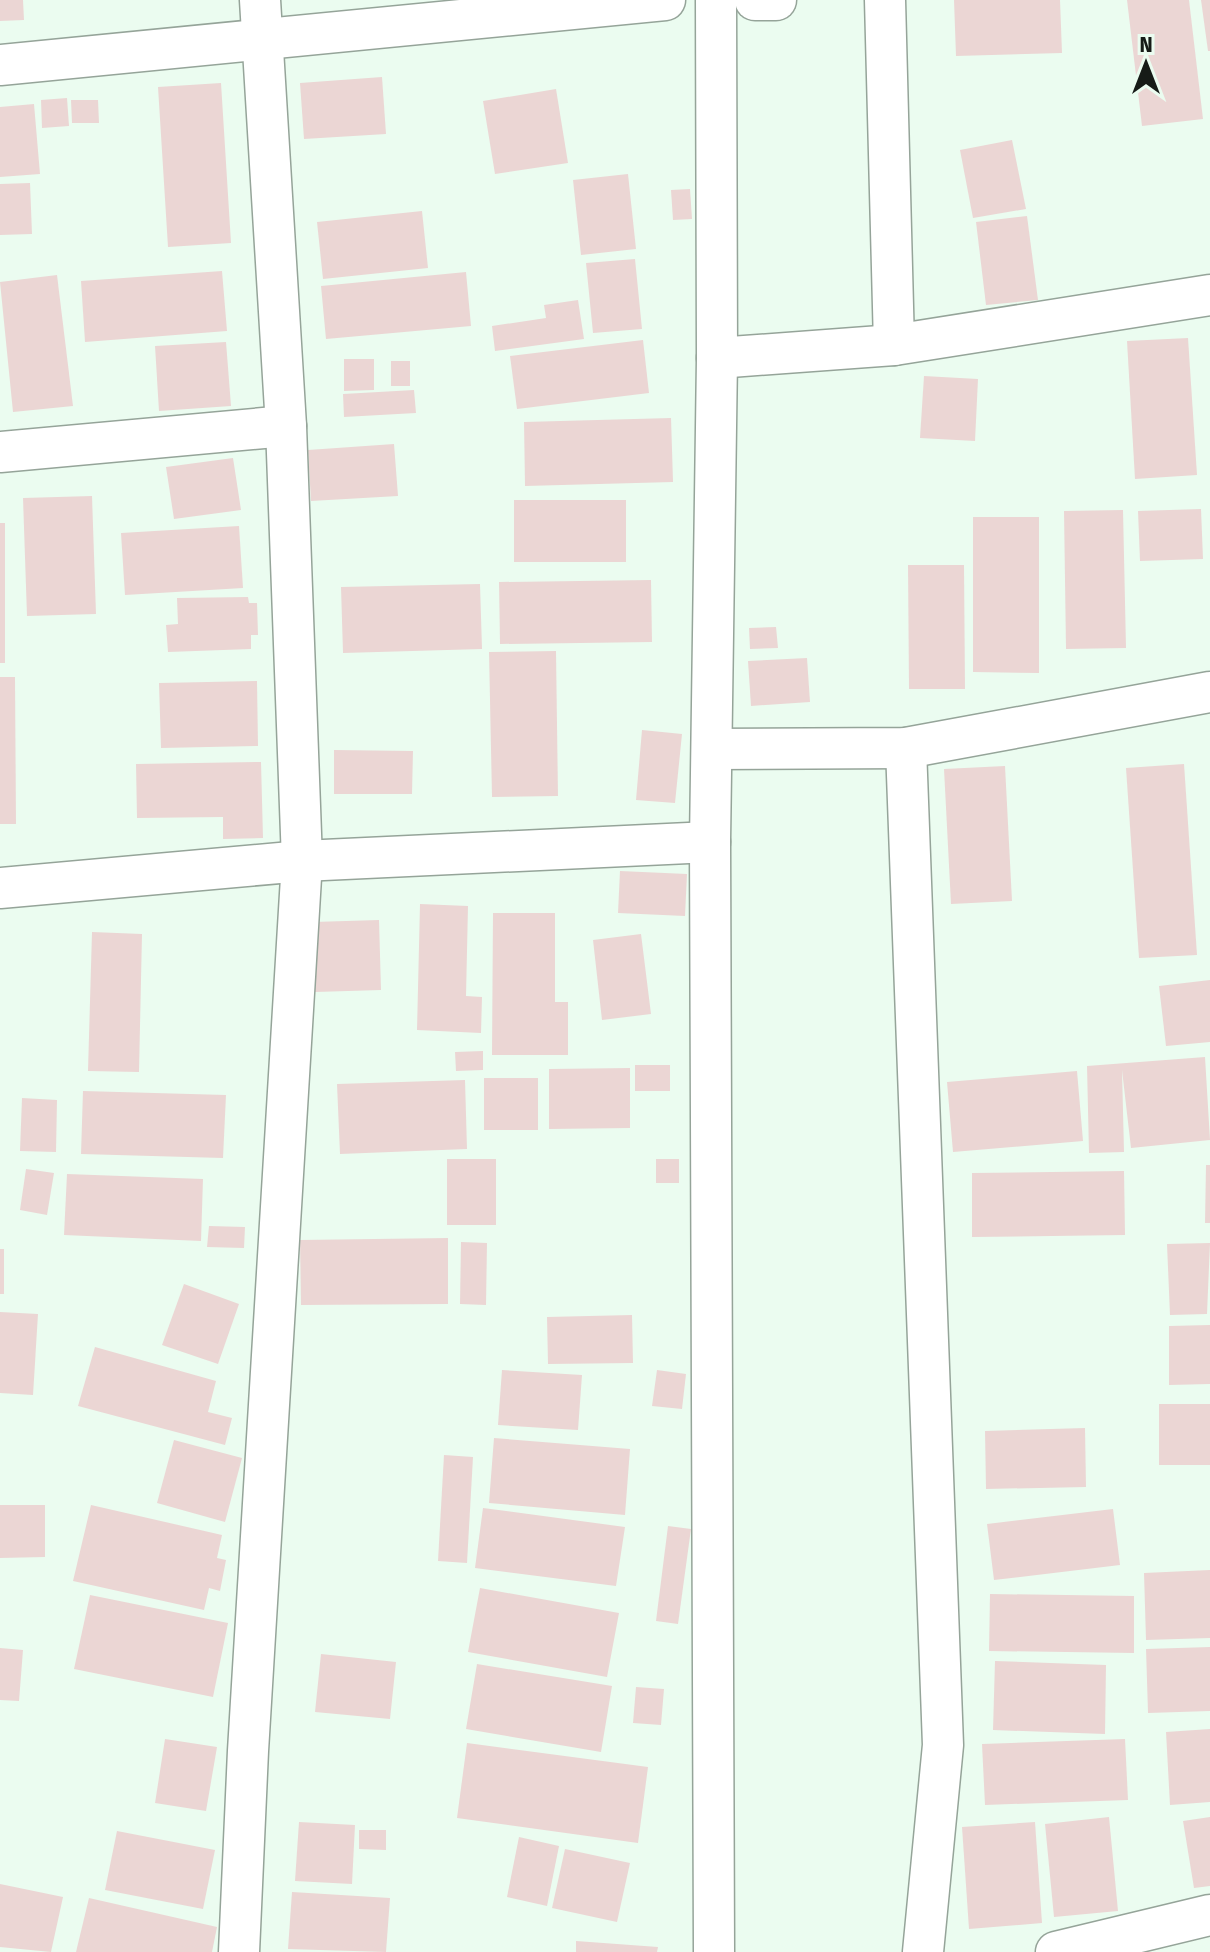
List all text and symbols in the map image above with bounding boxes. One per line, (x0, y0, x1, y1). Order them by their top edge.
north arrow (1106, 24, 1186, 104)
text: N (1139, 31, 1153, 58)

